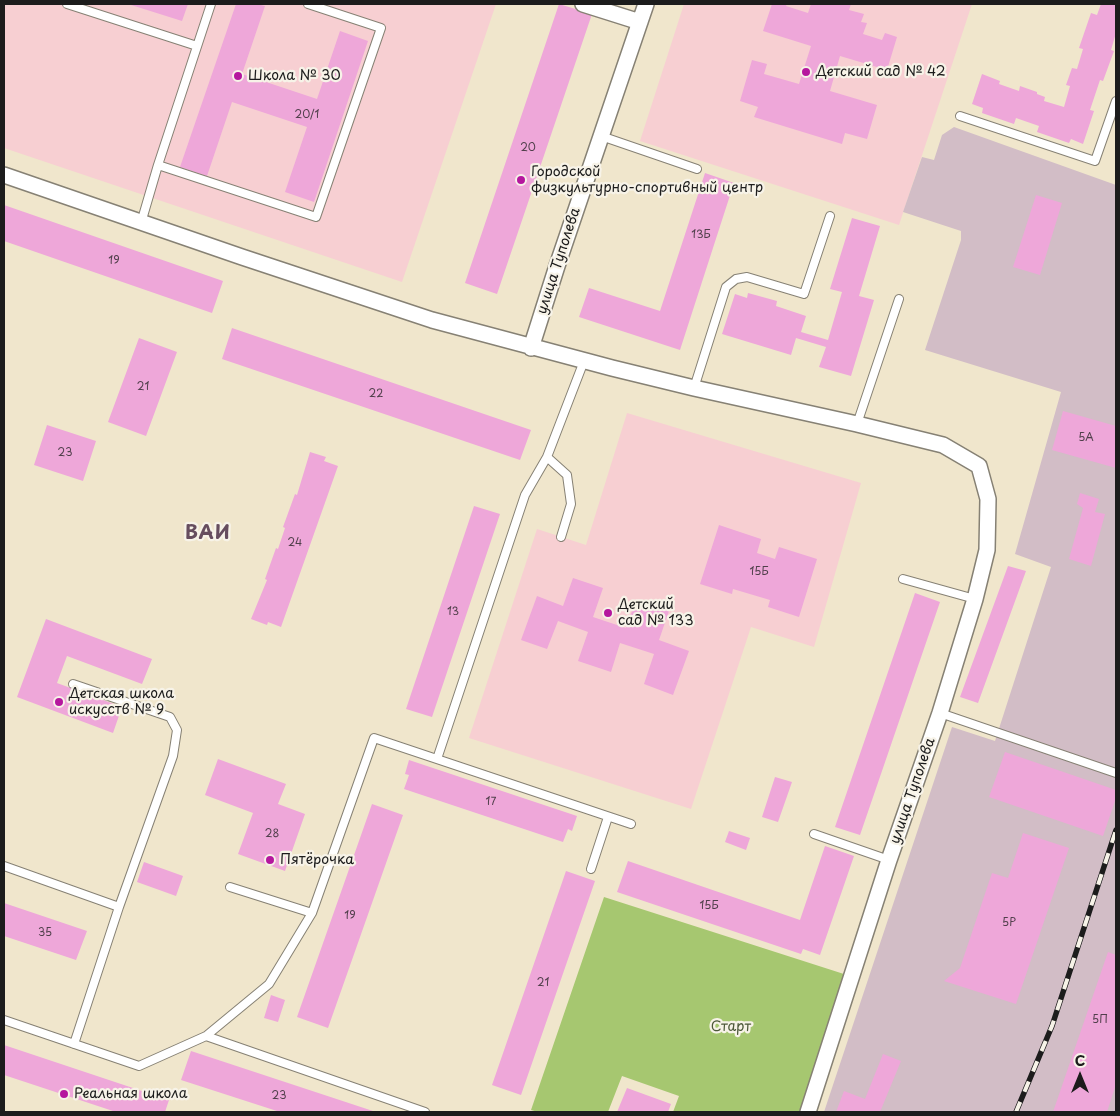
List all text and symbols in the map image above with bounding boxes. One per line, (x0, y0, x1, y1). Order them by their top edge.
place label: Детский сад № 42 (816, 64, 946, 80)
marker: Детский сад № 42 (800, 66, 812, 78)
place label: Школа № 30 (248, 68, 341, 84)
marker: Школа № 30 (232, 70, 244, 82)
house number: 20/1 (294, 108, 320, 122)
house number: 20 (520, 141, 536, 155)
place label: Городской физкультурно-спортивный центр (531, 164, 763, 196)
marker: Городской физкультурно-спортивный центр (515, 174, 527, 186)
street label: улица Туполева (534, 206, 584, 316)
house number: 13Б (691, 228, 711, 242)
house number: 19 (108, 254, 120, 268)
house number: 21 (137, 380, 149, 394)
house number: 22 (369, 387, 383, 401)
house number: 5А (1078, 431, 1094, 445)
house number: 23 (58, 446, 72, 460)
district label: ВАИ (185, 523, 231, 545)
house number: 24 (288, 536, 302, 550)
house number: 15Б (749, 565, 769, 579)
place label: Детский сад № 133 (618, 597, 694, 630)
house number: 13 (447, 605, 459, 619)
marker: Детский сад № 133 (602, 607, 614, 619)
place label: Детская школа искусств № 9 (69, 686, 174, 719)
marker: Детская школа искусств № 9 (53, 696, 65, 708)
street label: улица Туполева (887, 736, 939, 846)
house number: 17 (486, 795, 496, 809)
house number: 28 (265, 827, 279, 841)
place label: Пятёрочка (280, 852, 354, 868)
marker: Пятёрочка (264, 854, 276, 866)
house number: 15Б (699, 899, 719, 913)
house number: 19 (344, 909, 356, 923)
house number: 5Р (1002, 916, 1016, 930)
house number: 35 (38, 926, 52, 940)
house number: 21 (537, 976, 549, 990)
house number: 5П (1092, 1013, 1108, 1027)
park label: Старт (711, 1019, 751, 1035)
text: С (1075, 1050, 1085, 1071)
north arrow (1055, 1051, 1105, 1101)
place label: Реальная школа (74, 1086, 187, 1102)
marker: Реальная школа (58, 1088, 70, 1100)
house number: 23 (272, 1089, 286, 1103)

